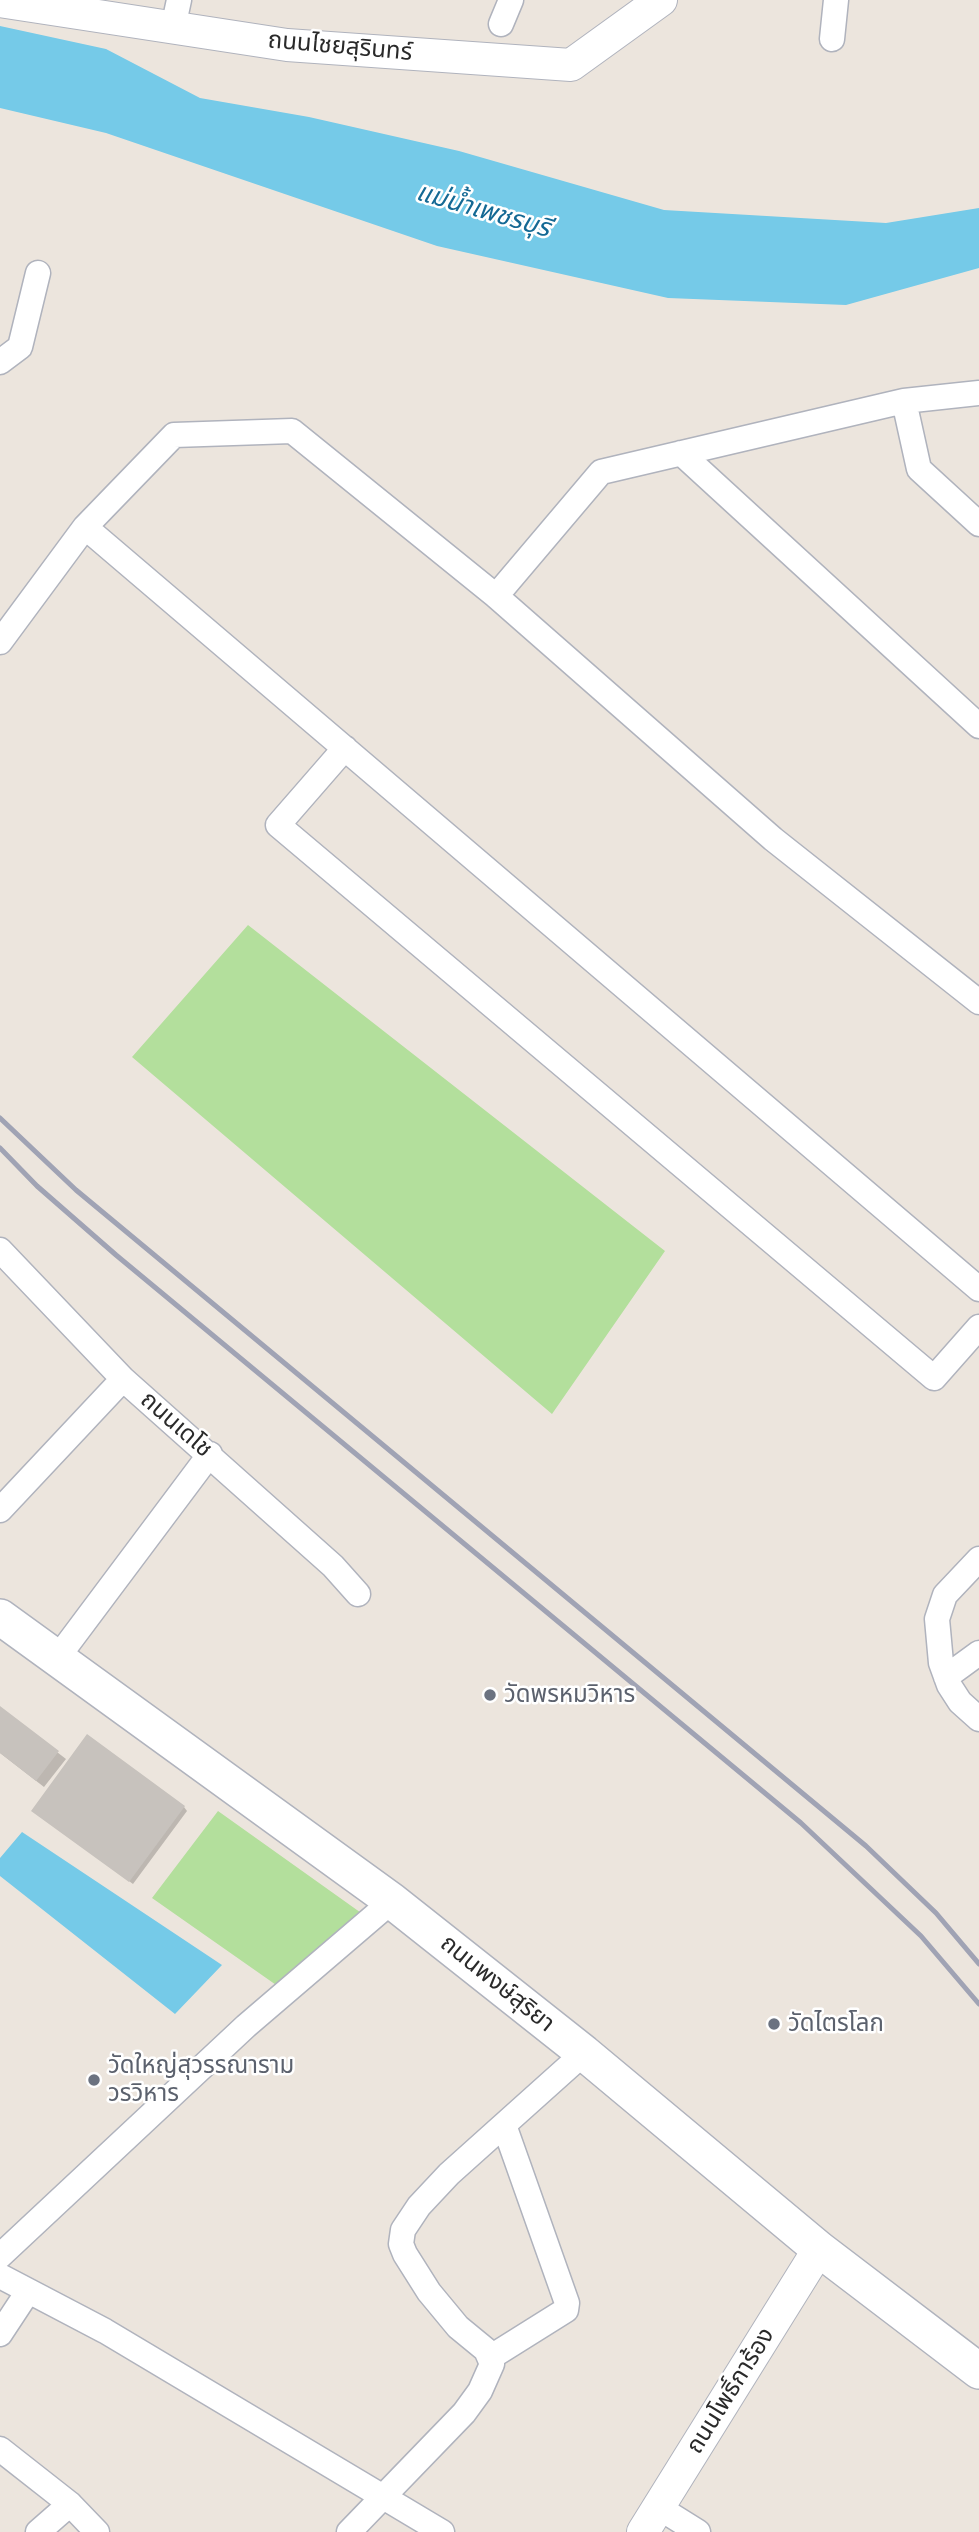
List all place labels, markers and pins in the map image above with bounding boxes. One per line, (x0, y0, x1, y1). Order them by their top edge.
place label: วัดพรหมวิหาร (504, 1681, 635, 1709)
marker: วัดพรหมวิหาร (482, 1687, 498, 1703)
place label: วัดไตรโลก (788, 2010, 884, 2038)
marker: วัดไตรโลก (766, 2016, 782, 2032)
place label: วัดใหญ่สุวรรณาราม วรวิหาร (108, 2052, 294, 2108)
marker: วัดใหญ่สุวรรณาราม วรวิหาร (86, 2072, 102, 2088)

